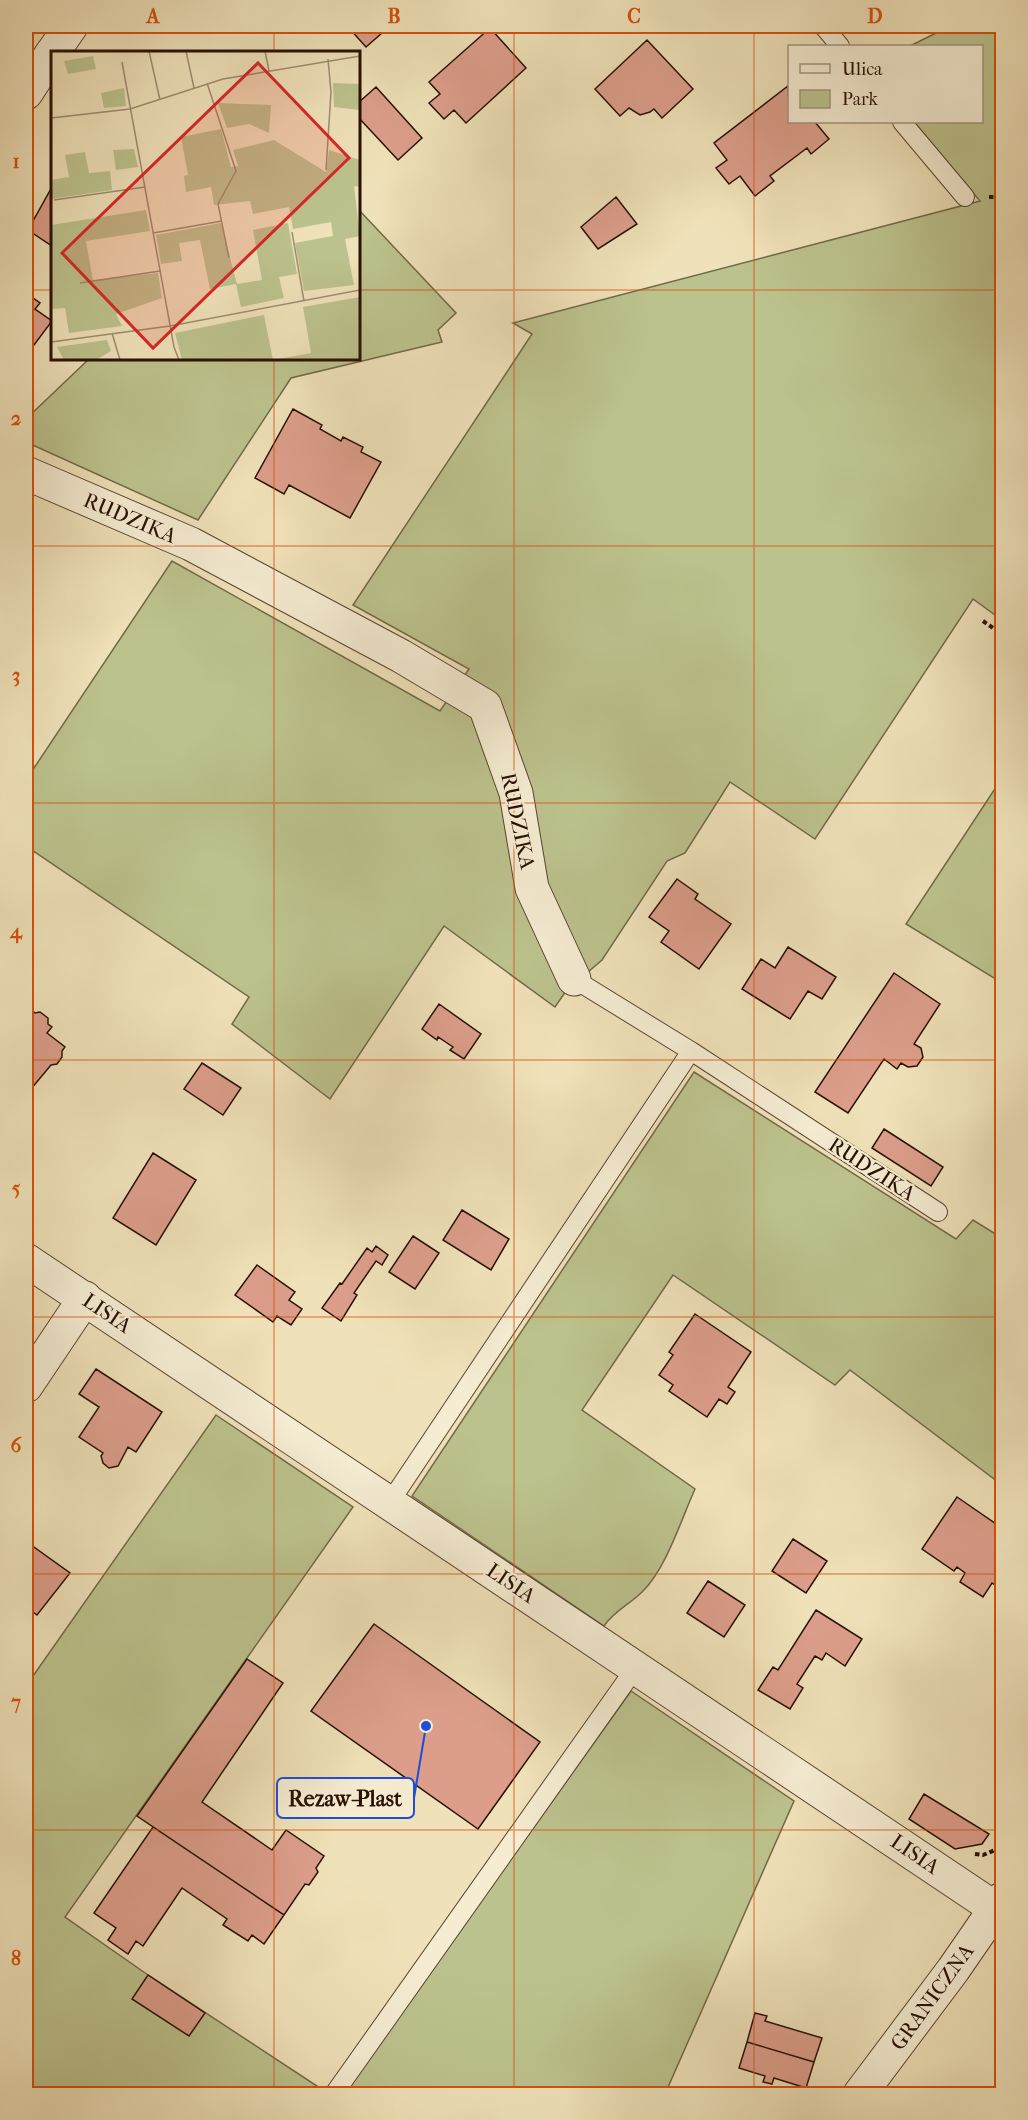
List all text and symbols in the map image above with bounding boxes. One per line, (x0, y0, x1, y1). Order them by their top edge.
text: A (145, 5, 161, 28)
text: B (387, 5, 401, 28)
text: C (627, 5, 641, 28)
text: D (867, 5, 883, 28)
legend (788, 45, 983, 123)
inset map (51, 51, 360, 360)
text: Ulica (842, 59, 883, 80)
text: Park (842, 89, 879, 110)
text: 1 (12, 150, 20, 173)
text: 2 (11, 407, 21, 430)
street label: RUDZIKA (80, 488, 180, 548)
text: 3 (12, 664, 20, 687)
street label: RUDZIKA (496, 771, 540, 872)
text: 4 (9, 920, 23, 944)
street label: RUDZIKA (824, 1132, 920, 1206)
text: 5 (12, 1177, 21, 1200)
street label: LISIA (78, 1288, 136, 1338)
text: 6 (11, 1434, 23, 1457)
street label: LISIA (482, 1558, 540, 1608)
text: 7 (10, 1691, 21, 1714)
callout: Rezaw-Plast (277, 1778, 414, 1818)
text: Rezaw-Plast (288, 1786, 403, 1812)
street label: LISIA (886, 1829, 944, 1879)
street label: GRANICZNA (886, 1939, 979, 2055)
text: 8 (11, 1947, 21, 1970)

